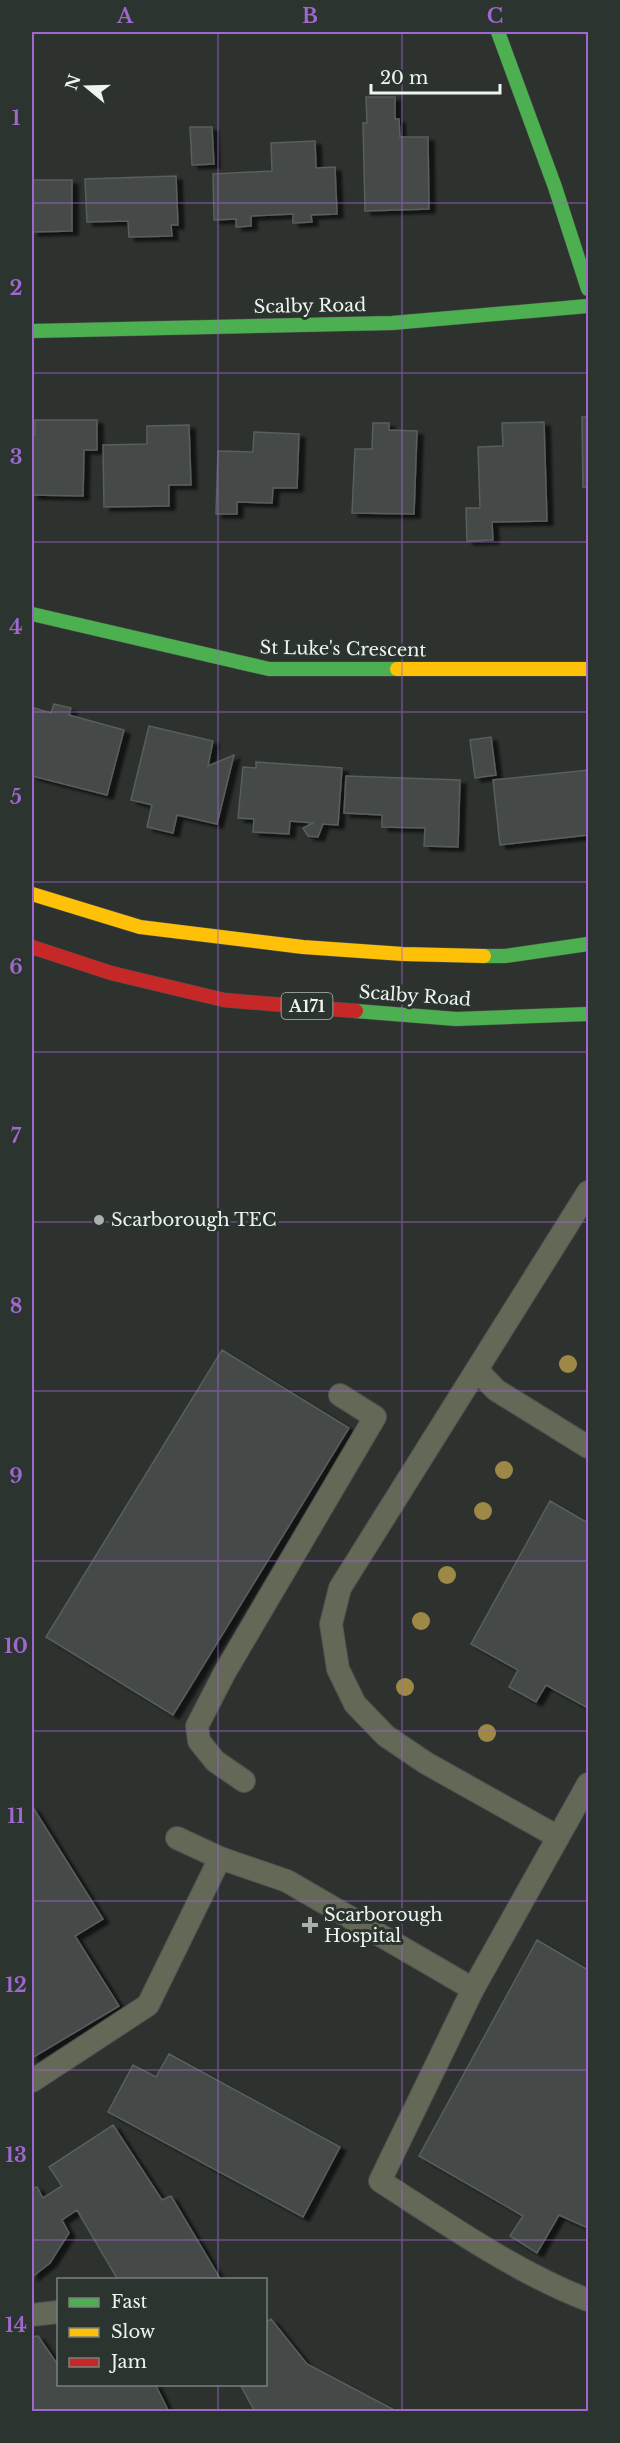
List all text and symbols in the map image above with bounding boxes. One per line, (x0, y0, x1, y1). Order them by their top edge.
text: A (116, 4, 134, 28)
text: B (302, 4, 318, 28)
text: C (487, 4, 503, 28)
north arrow (57, 57, 117, 117)
scale bar (371, 57, 500, 95)
text: 20 m (380, 67, 428, 89)
text: N (61, 72, 85, 92)
text: 1 (12, 106, 21, 130)
text: 2 (9, 276, 23, 300)
street label: Scalby Road (254, 294, 366, 318)
text: 3 (10, 445, 22, 469)
text: 4 (9, 615, 23, 639)
street label: St Luke's Crescent (260, 637, 427, 661)
text: 5 (10, 785, 22, 809)
text: 6 (9, 955, 23, 979)
street label: Scalby Road (358, 981, 472, 1011)
road number: A171 (282, 993, 332, 1019)
text: 7 (11, 1124, 22, 1148)
place label: Scarborough TEC (111, 1209, 276, 1231)
marker: Scarborough TEC (92, 1213, 106, 1227)
text: 8 (10, 1294, 22, 1318)
text: 9 (9, 1464, 23, 1488)
text: 10 (4, 1634, 28, 1658)
text: 11 (7, 1804, 25, 1828)
place label: Scarborough Hospital (324, 1904, 443, 1947)
marker: Scarborough Hospital (301, 1916, 319, 1934)
text: 12 (5, 1973, 27, 1997)
text: 13 (5, 2143, 27, 2167)
legend (57, 2278, 267, 2386)
text: Fast (111, 2291, 148, 2313)
text: 14 (5, 2313, 27, 2337)
text: Slow (111, 2321, 156, 2343)
text: Jam (109, 2351, 147, 2373)

